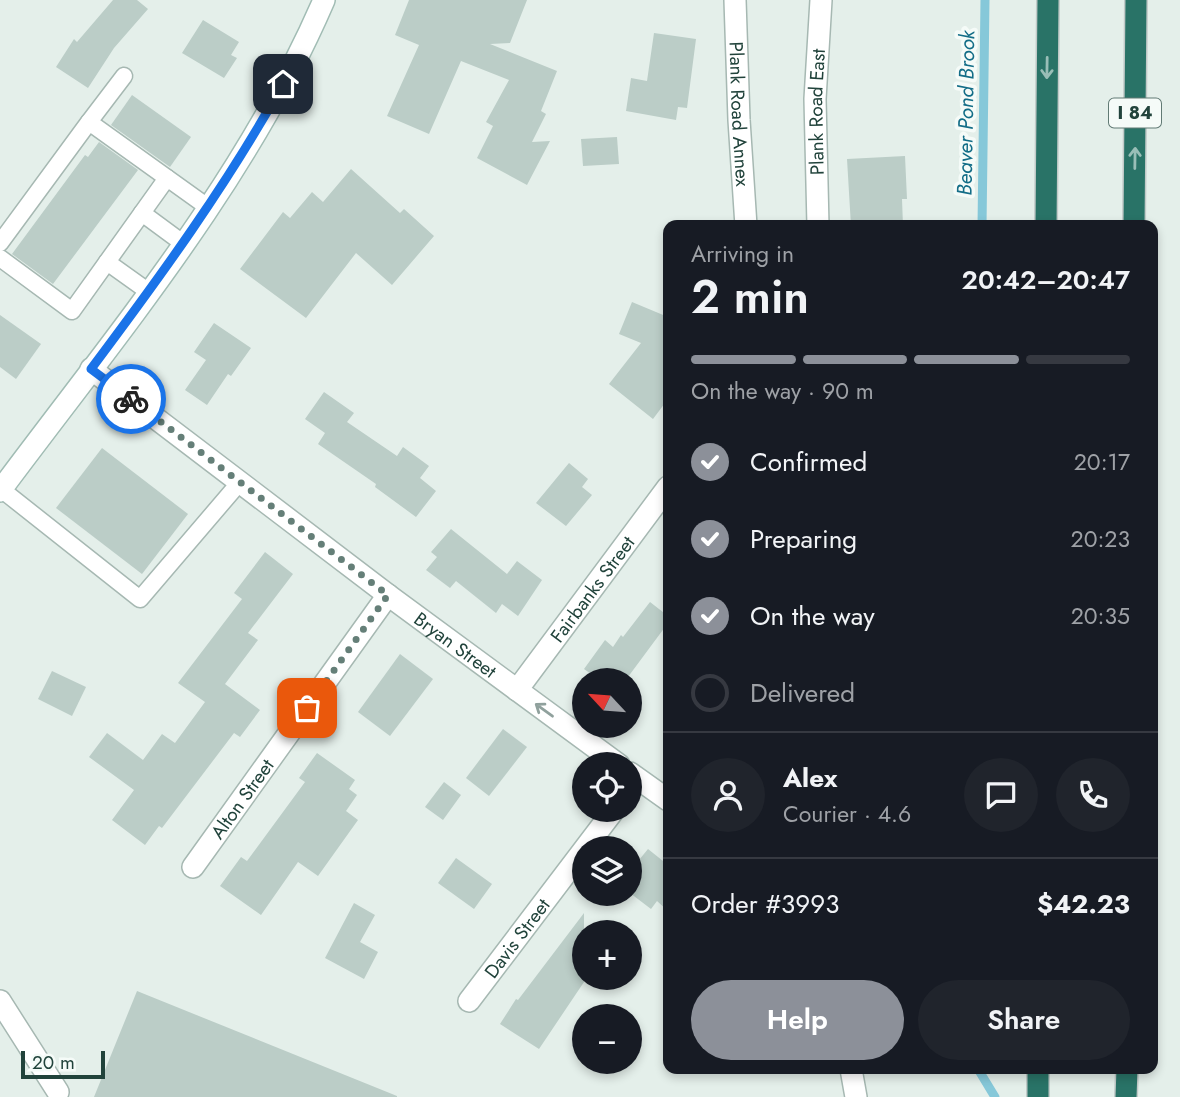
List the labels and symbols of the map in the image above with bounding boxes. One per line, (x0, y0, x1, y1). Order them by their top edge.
water label: Beaver Pond Brook (950, 29, 982, 196)
street label: Plank Road Annex (722, 41, 756, 187)
street label: Plank Road East (802, 48, 832, 176)
pin (253, 54, 313, 114)
one-way arrow (1040, 56, 1054, 79)
road number: I 84 (1109, 98, 1161, 128)
one-way arrow (1128, 146, 1142, 169)
courier (96, 364, 166, 434)
street label: Fairbanks Street (544, 530, 641, 648)
street label: Bryan Street (408, 606, 502, 685)
north arrow (572, 668, 642, 738)
pin (277, 678, 337, 738)
one-way arrow (535, 702, 554, 717)
street label: Alton Street (204, 753, 281, 845)
street label: Davis Street (478, 892, 557, 984)
scale bar (21, 1048, 105, 1080)

